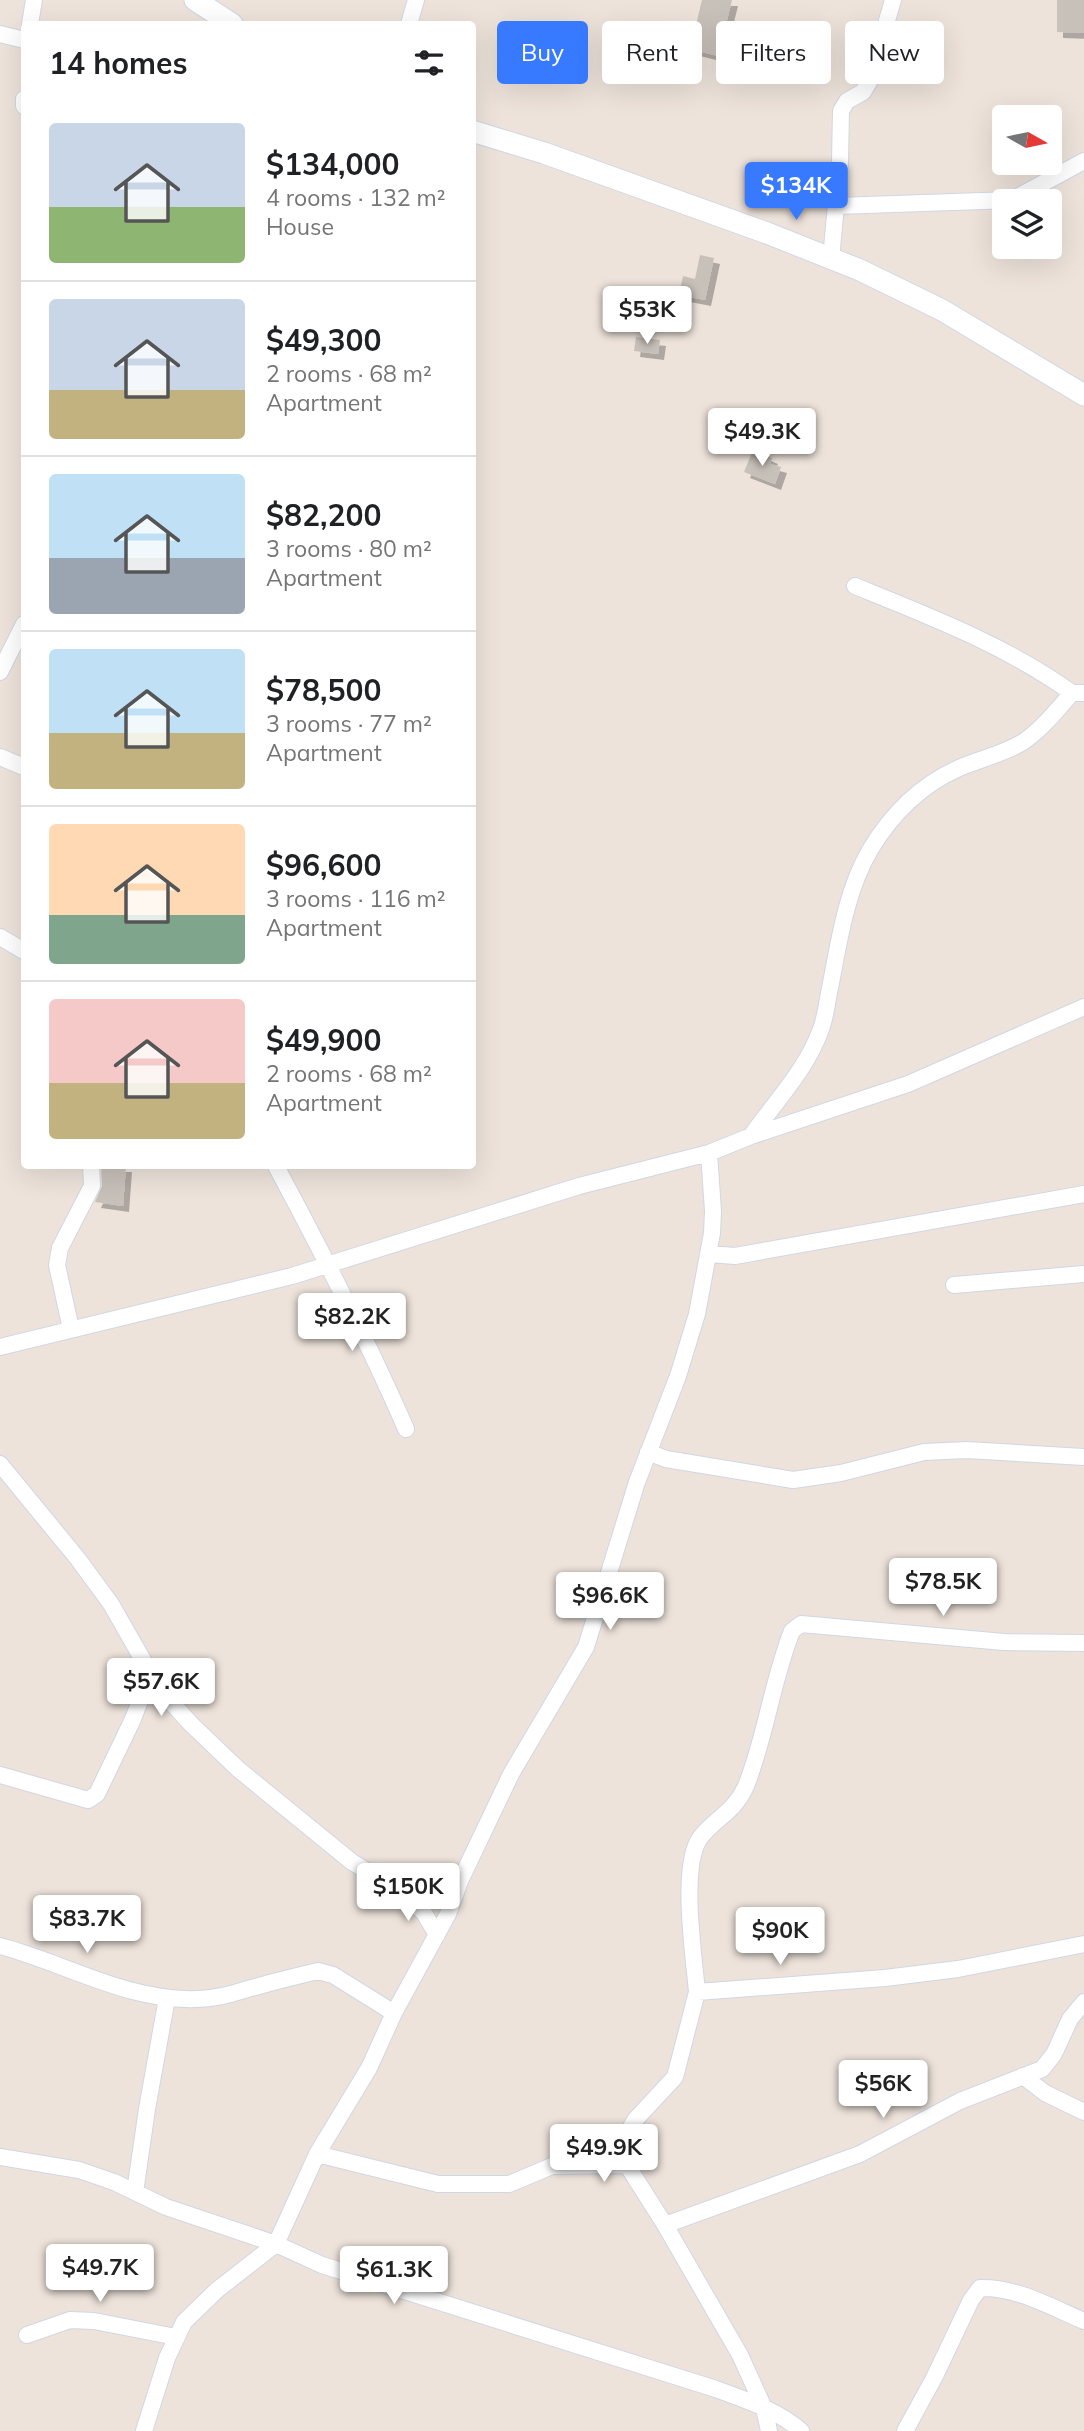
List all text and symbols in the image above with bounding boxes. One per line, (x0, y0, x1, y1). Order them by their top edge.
chip: Buy (497, 21, 588, 84)
chip: Rent (602, 21, 702, 84)
chip: Filters (716, 21, 831, 84)
chip: New (845, 21, 944, 84)
text: 14 homes (49, 44, 188, 82)
icon: filters (410, 44, 448, 82)
north arrow (992, 105, 1062, 175)
map controls (992, 105, 1062, 259)
text: $134,000 (266, 145, 399, 183)
icon: home (105, 151, 189, 235)
pin: $134K (747, 162, 845, 222)
text: $134K (761, 170, 831, 199)
text: 4 rooms · 132 m² (266, 183, 446, 212)
button: layers (992, 189, 1062, 259)
text: House (266, 212, 334, 241)
pin: $53K (606, 286, 688, 346)
text: $53K (619, 294, 675, 323)
text: $49,300 (266, 321, 381, 359)
icon: home (105, 327, 189, 411)
text: 2 rooms · 68 m² (266, 359, 432, 388)
text: Apartment (266, 388, 382, 417)
pin: $49.3K (705, 408, 819, 468)
text: $49.3K (724, 416, 800, 445)
text: $82,200 (266, 496, 381, 534)
icon: home (105, 502, 189, 586)
text: 3 rooms · 80 m² (266, 534, 432, 563)
text: Apartment (266, 563, 382, 592)
text: $78,500 (266, 671, 381, 709)
icon: home (105, 677, 189, 761)
text: 3 rooms · 77 m² (266, 709, 432, 738)
text: Apartment (266, 738, 382, 767)
text: $96,600 (266, 846, 381, 884)
icon: home (105, 852, 189, 936)
text: 3 rooms · 116 m² (266, 884, 446, 913)
text: Apartment (266, 913, 382, 942)
text: $49,900 (266, 1021, 381, 1059)
icon: home (105, 1027, 189, 1111)
text: 2 rooms · 68 m² (266, 1059, 432, 1088)
text: Apartment (266, 1088, 382, 1117)
pin: $82.2K (295, 1294, 409, 1353)
text: $82.2K (314, 1301, 390, 1330)
pin: $78.5K (886, 1558, 1000, 1618)
text: $78.5K (905, 1566, 981, 1595)
pin: $96.6K (553, 1572, 667, 1632)
text: $96.6K (572, 1580, 648, 1609)
pin: $57.6K (104, 1658, 218, 1718)
text: $57.6K (123, 1666, 199, 1695)
pin: $150K (359, 1864, 457, 1923)
text: $150K (373, 1871, 443, 1900)
pin: $83.7K (30, 1896, 144, 1955)
text: $83.7K (49, 1903, 125, 1932)
pin: $90K (739, 1908, 821, 1967)
text: $90K (752, 1915, 808, 1944)
pin: $56K (842, 2060, 924, 2120)
text: $56K (855, 2068, 911, 2097)
pin: $49.9K (547, 2124, 661, 2184)
text: $49.9K (566, 2132, 642, 2161)
pin: $49.7K (43, 2244, 157, 2304)
pin: $61.3K (337, 2246, 451, 2306)
text: $49.7K (62, 2252, 138, 2281)
text: $61.3K (356, 2254, 432, 2283)

